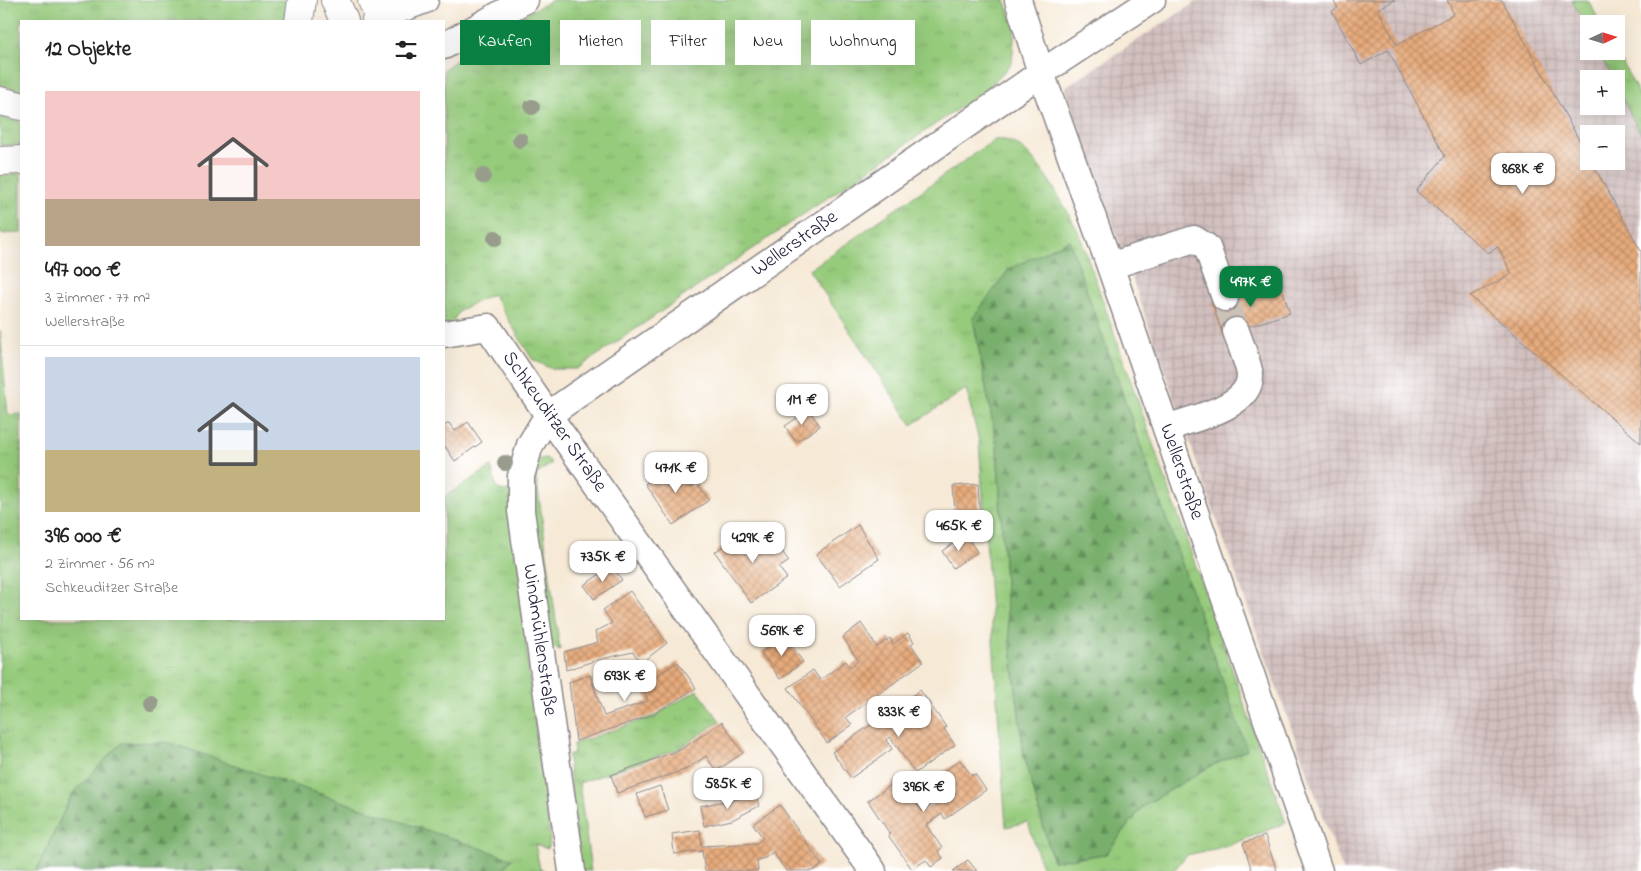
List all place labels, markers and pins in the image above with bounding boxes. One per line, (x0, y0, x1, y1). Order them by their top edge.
pin: 868K € (1482, 152, 1564, 195)
pin: 497K € (1210, 266, 1292, 308)
pin: 1M € (772, 384, 832, 426)
pin: 471K € (635, 452, 717, 494)
pin: 465K € (918, 510, 1000, 552)
pin: 429K € (712, 522, 794, 564)
pin: 735K € (562, 540, 644, 583)
pin: 569K € (741, 614, 823, 657)
pin: 693K € (584, 660, 666, 702)
pin: 833K € (858, 696, 940, 738)
pin: 585K € (687, 768, 769, 810)
pin: 396K € (883, 770, 965, 813)

